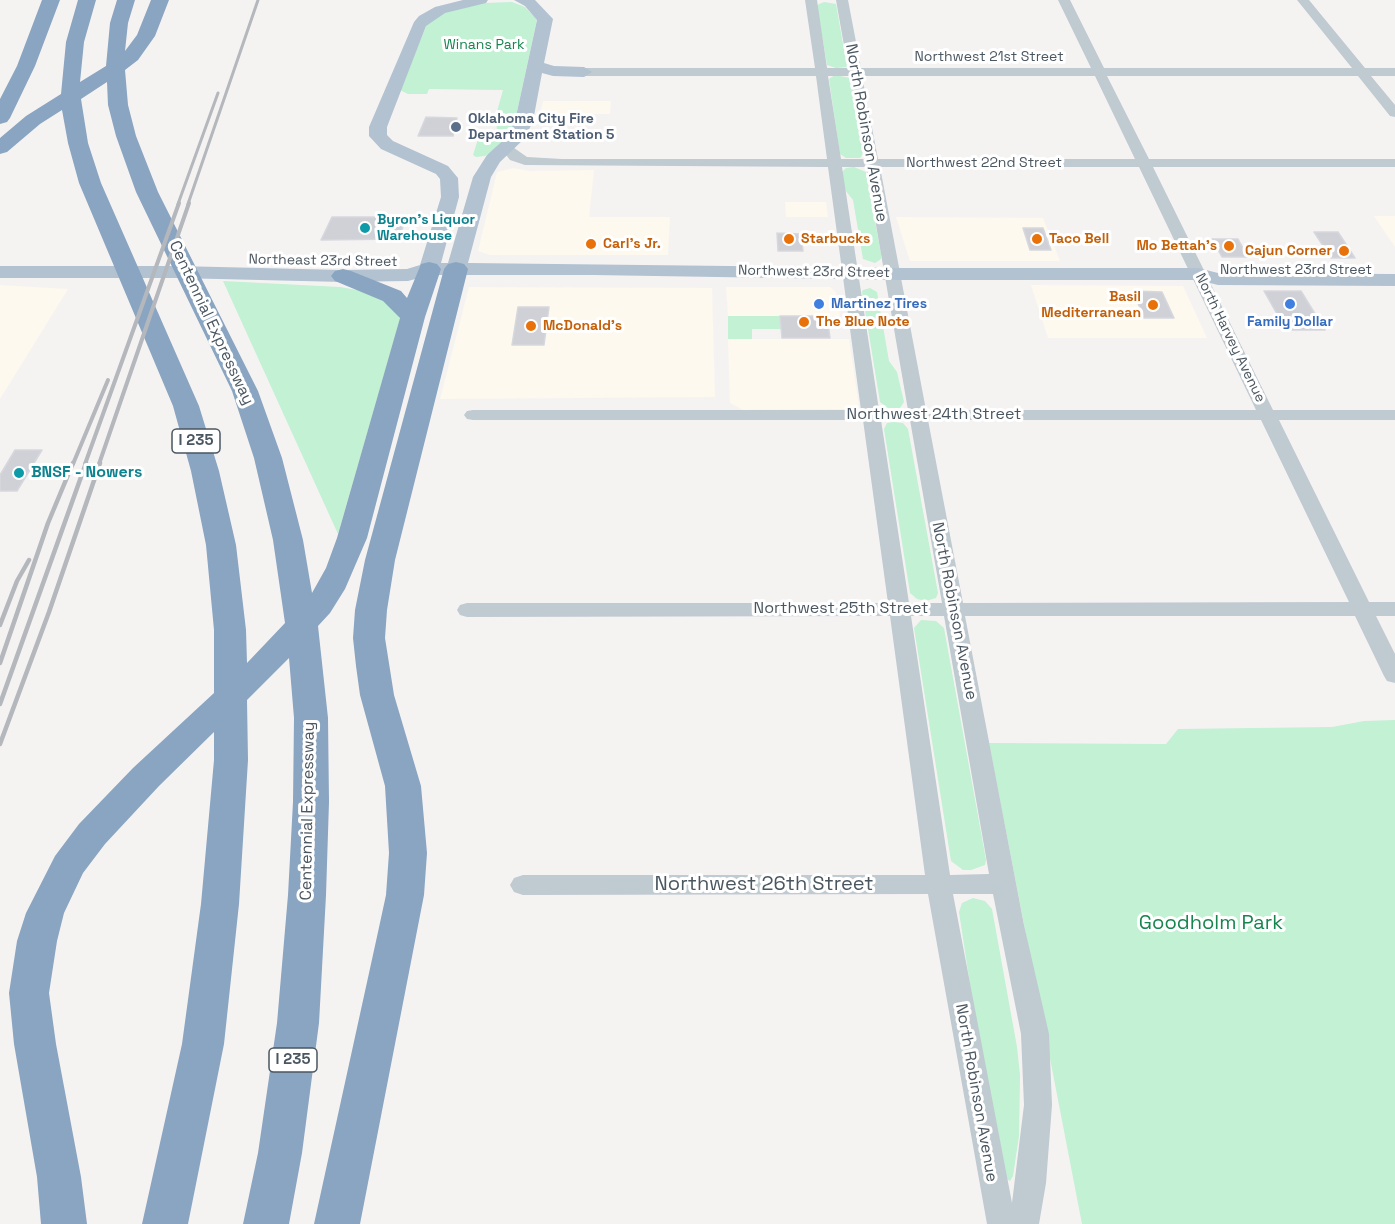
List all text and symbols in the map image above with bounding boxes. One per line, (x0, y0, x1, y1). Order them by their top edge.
park label: Winans Park (444, 37, 524, 53)
street label: North Robinson Avenue (841, 42, 891, 224)
street label: Northwest 21st Street (914, 49, 1064, 65)
place label: Oklahoma City Fire Department Station 5 (468, 111, 614, 144)
marker: Oklahoma City Fire Department Station 5 (449, 120, 463, 134)
street label: Northwest 22nd Street (906, 155, 1062, 171)
place label: Byron's Liquor Warehouse (377, 212, 475, 244)
marker: Byron's Liquor Warehouse (358, 221, 372, 235)
place label: Starbucks (801, 231, 870, 247)
place label: Taco Bell (1049, 231, 1109, 247)
marker: Starbucks (782, 232, 796, 246)
marker: Taco Bell (1030, 232, 1044, 246)
place label: Carl's Jr. (603, 236, 661, 252)
marker: Carl's Jr. (584, 237, 598, 251)
street label: Centennial Expressway (165, 238, 257, 408)
place label: Mo Bettah's (1136, 238, 1217, 254)
marker: Mo Bettah's (1222, 239, 1236, 253)
place label: Cajun Corner (1245, 243, 1332, 259)
marker: Cajun Corner (1337, 244, 1351, 258)
street label: Northeast 23rd Street (248, 251, 398, 271)
street label: Northwest 23rd Street (738, 262, 890, 282)
street label: Northwest 23rd Street (1220, 262, 1372, 278)
street label: North Harvey Avenue (1191, 271, 1269, 405)
place label: Basil Mediterranean (1041, 289, 1141, 322)
place label: Martinez Tires (831, 296, 927, 312)
marker: Martinez Tires (812, 297, 826, 311)
marker: Family Dollar (1283, 297, 1297, 311)
marker: Basil Mediterranean (1146, 298, 1160, 312)
place label: The Blue Note (816, 314, 910, 330)
place label: Family Dollar (1247, 314, 1333, 330)
marker: The Blue Note (797, 315, 811, 329)
place label: McDonald's (543, 318, 622, 334)
marker: McDonald's (524, 319, 538, 333)
street label: Northwest 24th Street (847, 405, 1021, 425)
road number: I 235 (172, 429, 220, 453)
place label: BNSF - Nowers (31, 463, 142, 483)
marker: BNSF - Nowers (12, 466, 26, 480)
street label: North Robinson Avenue (927, 521, 981, 701)
street label: Northwest 25th Street (754, 599, 928, 619)
street label: Centennial Expressway (297, 721, 319, 901)
street label: Northwest 26th Street (655, 873, 873, 897)
park label: Goodholm Park (1139, 912, 1283, 936)
street label: North Robinson Avenue (951, 1002, 1001, 1184)
road number: I 235 (269, 1048, 317, 1072)

